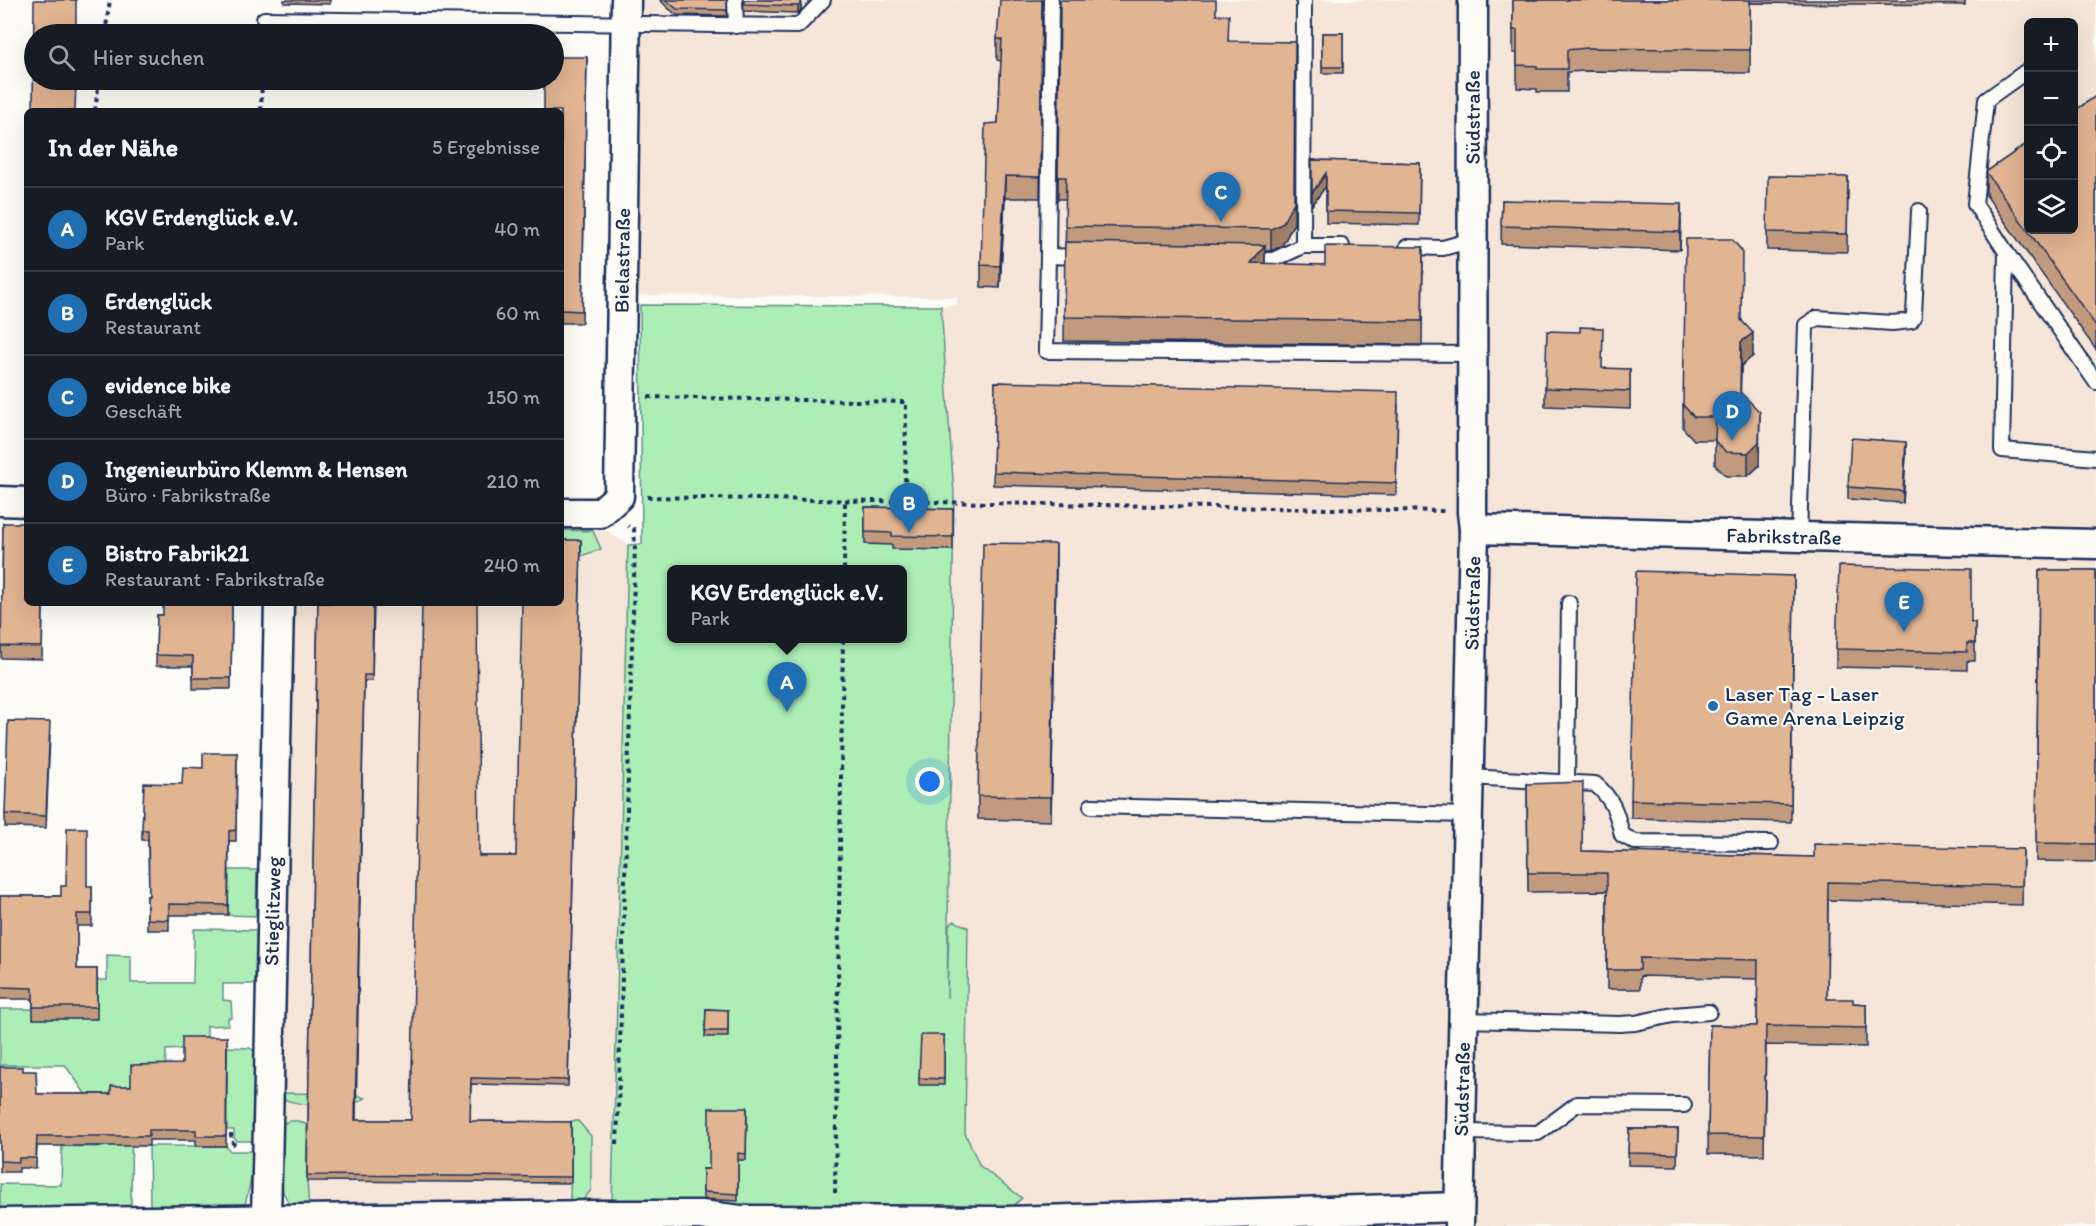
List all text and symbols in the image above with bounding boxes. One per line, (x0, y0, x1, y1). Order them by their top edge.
map controls (2024, 18, 2078, 234)
button: + (2024, 18, 2078, 72)
search box (24, 24, 564, 90)
icon: search (45, 41, 78, 74)
text: Hier suchen (93, 44, 204, 71)
street label: Südstraße (1460, 70, 1485, 165)
button: − (2024, 72, 2078, 126)
button: locate (2024, 126, 2078, 180)
text: In der Nähe (48, 131, 178, 163)
text: 5 Ergebnisse (432, 135, 540, 159)
pin: C (1202, 172, 1240, 222)
button: layers (2024, 180, 2078, 234)
text: KGV Erdenglück e.V. (105, 204, 298, 231)
street label: Bielastraße (609, 208, 635, 313)
text: A (61, 217, 74, 241)
text: 40 m (494, 217, 540, 241)
text: Park (105, 231, 144, 255)
text: Erdenglück (105, 288, 212, 315)
text: B (61, 301, 74, 325)
text: 60 m (496, 301, 540, 325)
text: Restaurant (105, 315, 201, 339)
text: evidence bike (105, 372, 231, 399)
text: C (61, 385, 74, 409)
text: 150 m (487, 385, 540, 409)
pin: D (1712, 392, 1752, 441)
text: Geschäft (105, 399, 182, 423)
text: Ingenieurbüro Klemm & Hensen (105, 456, 407, 483)
text: D (61, 469, 74, 493)
text: 210 m (487, 469, 540, 493)
text: Büro · Fabrikstraße (105, 483, 271, 507)
pin: B (890, 484, 928, 533)
street label: Fabrikstraße (1726, 522, 1842, 550)
text: Bistro Fabrik21 (105, 540, 249, 567)
text: E (62, 553, 73, 577)
text: 240 m (484, 553, 540, 577)
street label: Südstraße (1458, 556, 1485, 651)
popup (667, 565, 907, 643)
text: Restaurant · Fabrikstraße (105, 567, 325, 591)
text: KGV Erdenglück e.V. (690, 579, 884, 606)
pin: E (1884, 582, 1924, 632)
text: Park (690, 606, 730, 630)
pin: A (768, 662, 806, 712)
place label: Laser Tag - Laser Game Arena Leipzig (1725, 681, 1905, 730)
marker: Laser Tag - Laser Game Arena Leipzig (1706, 699, 1720, 713)
your location (915, 767, 944, 796)
street label: Stieglitzweg (258, 856, 286, 966)
street label: Südstraße (1448, 1042, 1475, 1137)

